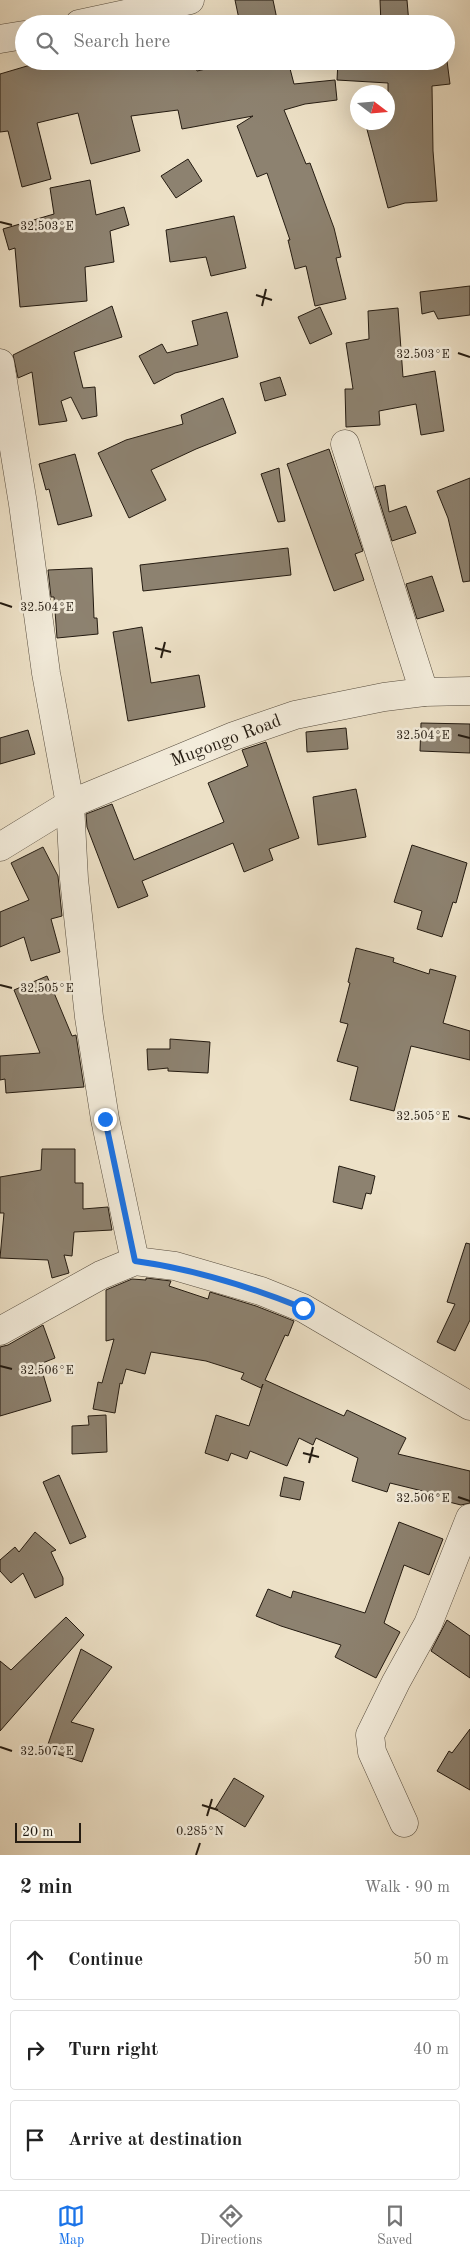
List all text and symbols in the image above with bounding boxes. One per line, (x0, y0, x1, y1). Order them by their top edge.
search box (15, 15, 455, 70)
icon: search (33, 29, 61, 57)
text: Search here (73, 33, 170, 52)
north arrow (350, 85, 395, 130)
text: 32.503°E (20, 220, 74, 233)
text: 32.503°E (396, 348, 450, 361)
text: 32.504°E (20, 601, 74, 614)
street label: Mugongo Road (168, 712, 284, 770)
text: 32.504°E (396, 729, 450, 742)
text: 32.505°E (20, 982, 74, 995)
route end (94, 1108, 117, 1131)
text: 32.505°E (396, 1110, 450, 1123)
route start (292, 1297, 315, 1320)
text: 32.506°E (20, 1364, 74, 1377)
text: 32.506°E (396, 1492, 450, 1505)
text: 32.507°E (20, 1745, 74, 1758)
scale bar (15, 1820, 81, 1843)
text: 20 m (22, 1825, 53, 1839)
text: 0.285°N (176, 1825, 224, 1838)
text: 2 min (20, 1877, 73, 1898)
text: Walk · 90 m (364, 1880, 450, 1896)
icon: ahead (21, 1946, 49, 1974)
text: Continue (68, 1951, 143, 1970)
text: 50 m (413, 1952, 449, 1968)
icon: right (21, 2036, 49, 2064)
text: Turn right (68, 2041, 158, 2060)
text: 40 m (413, 2042, 449, 2058)
icon: arrive (21, 2126, 49, 2154)
text: Arrive at destination (68, 2131, 242, 2150)
tab: Map (57, 2202, 85, 2249)
tab: Directions (200, 2202, 262, 2249)
tab: Saved (377, 2202, 413, 2249)

